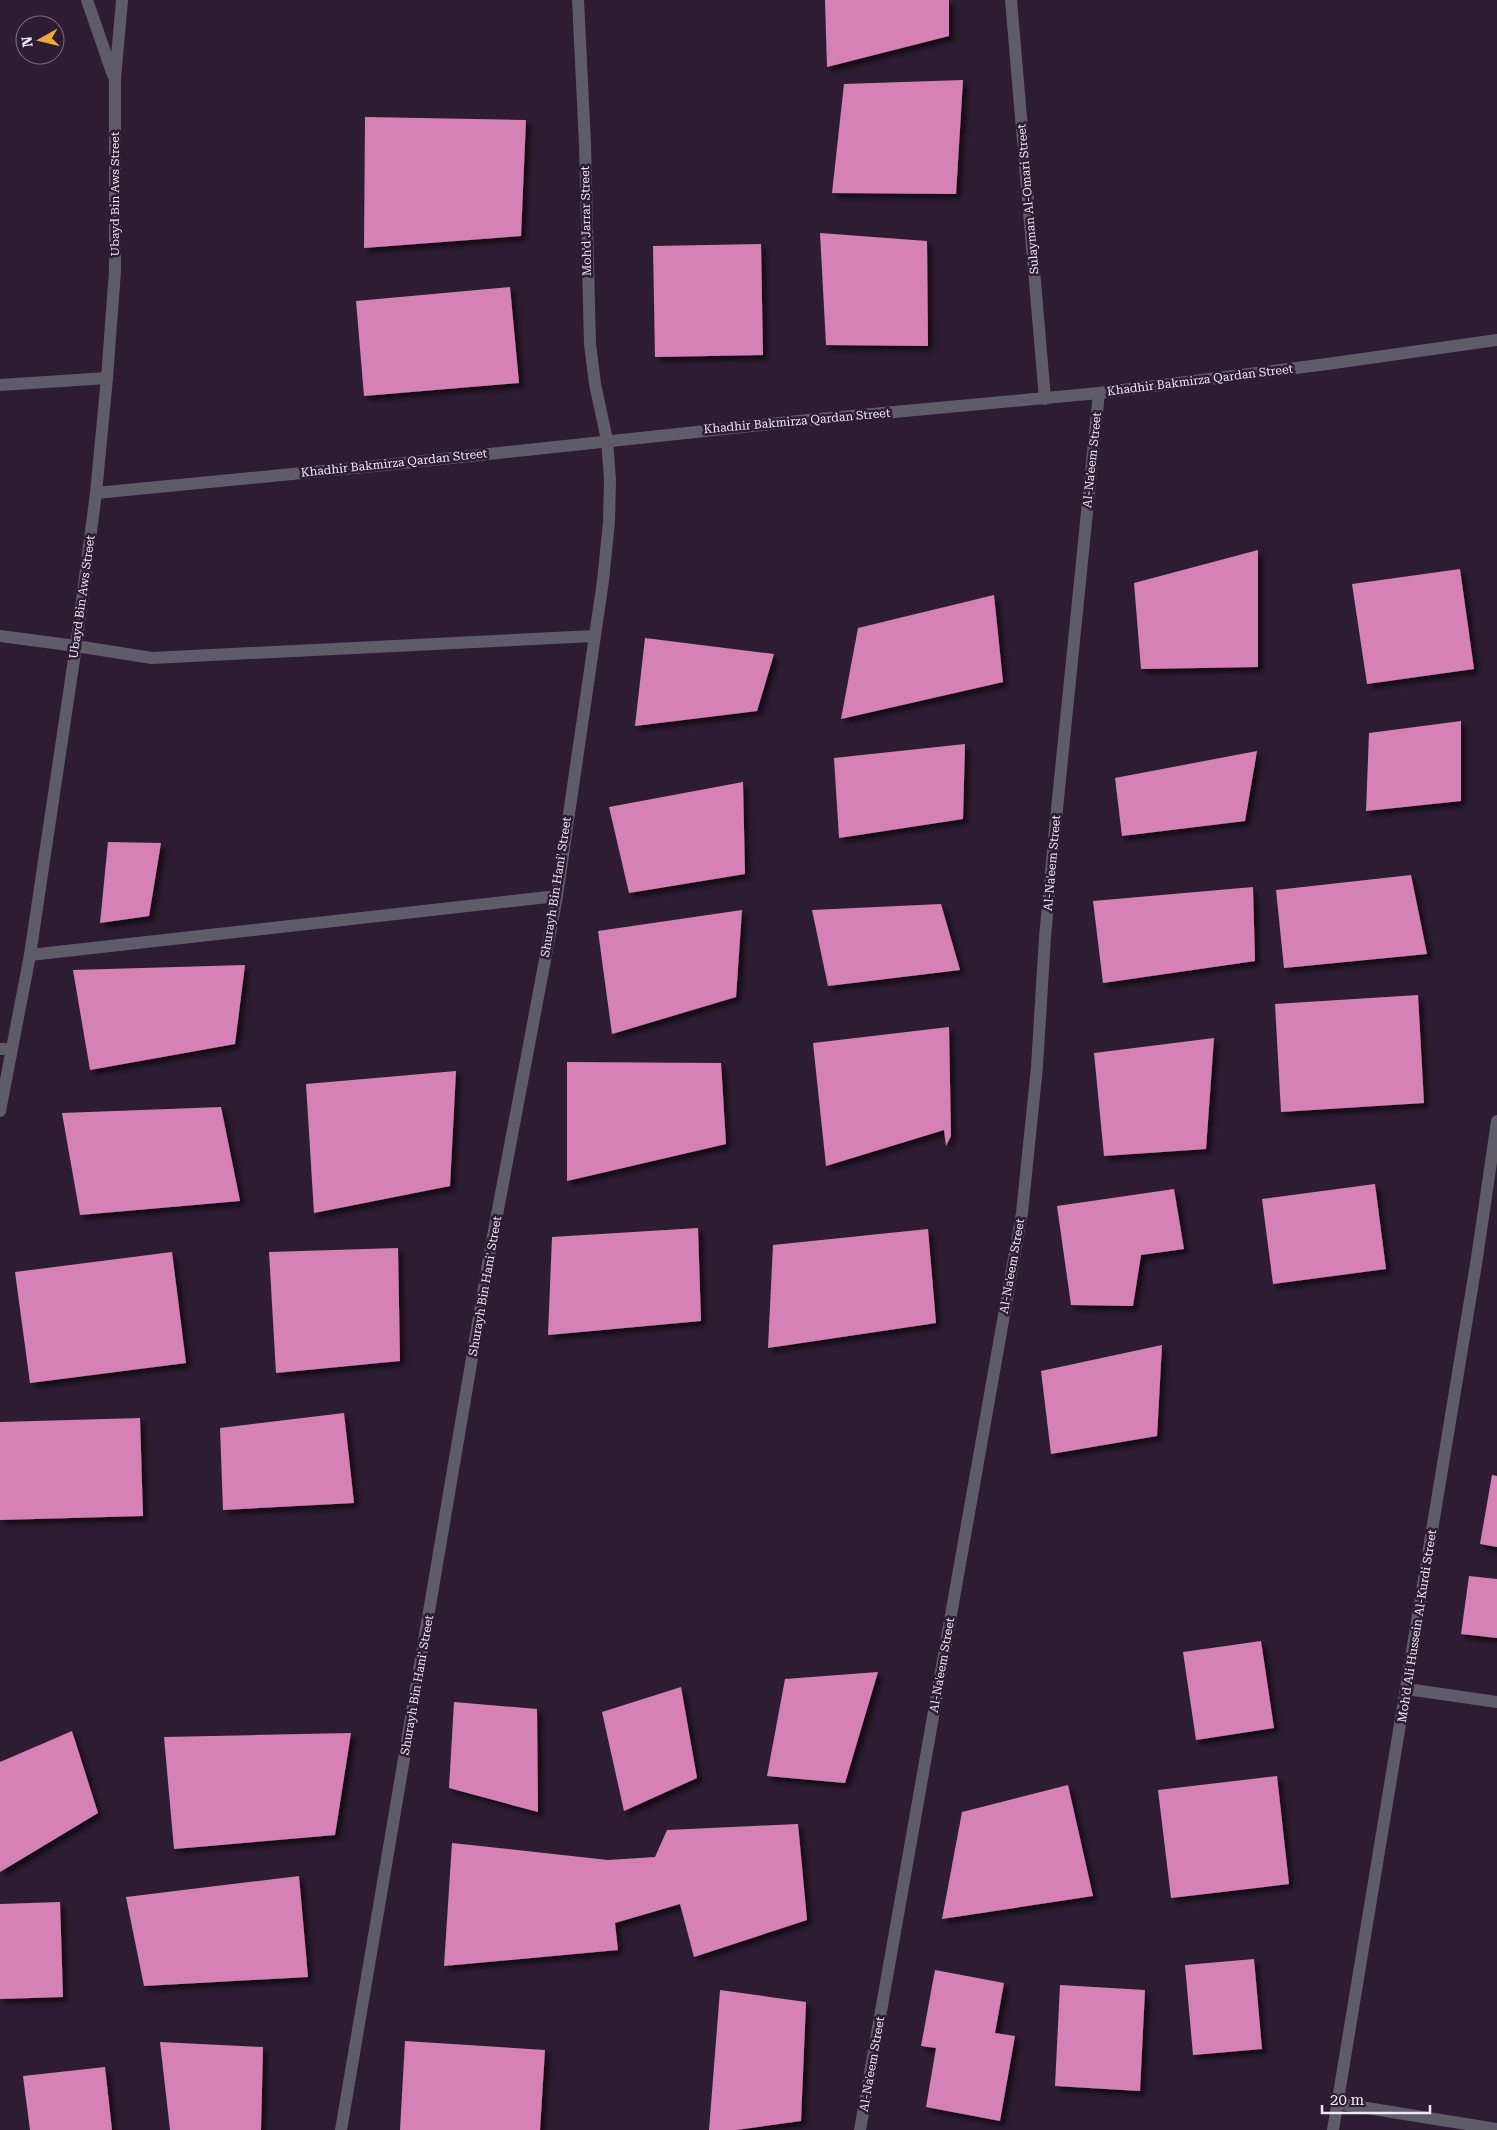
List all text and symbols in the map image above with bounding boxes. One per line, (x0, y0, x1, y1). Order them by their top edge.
north arrow (15, 15, 65, 65)
text: N (18, 35, 36, 48)
street label: Sulayman Al-Omari Street (1014, 123, 1042, 275)
street label: Ubayd Bin Aws Street (108, 131, 122, 256)
street label: Moh'd Jarrar Street (578, 165, 594, 276)
street label: Khadhir Bakmirza Qardan Street (1106, 362, 1294, 398)
street label: Khadhir Bakmirza Qardan Street (703, 406, 891, 436)
street label: Al-Na'eem Street (1080, 411, 1104, 509)
street label: Khadhir Bakmirza Qardan Street (300, 446, 488, 480)
street label: Ubayd Bin Aws Street (66, 534, 98, 660)
street label: Al-Na'eem Street (1041, 814, 1063, 912)
street label: Shurayh Bin Hani' Street (538, 815, 574, 958)
street label: Shurayh Bin Hani' Street (466, 1214, 504, 1357)
street label: Al-Na'eem Street (997, 1217, 1027, 1315)
street label: Moh'd Ali Hussein Al-Kurdi Street (1395, 1528, 1439, 1723)
street label: Shurayh Bin Hani' Street (398, 1613, 436, 1756)
street label: Al-Na'eem Street (927, 1616, 957, 1714)
street label: Al-Na'eem Street (857, 2015, 887, 2113)
scale bar (1322, 2082, 1430, 2114)
text: 20 m (1330, 2091, 1365, 2109)

